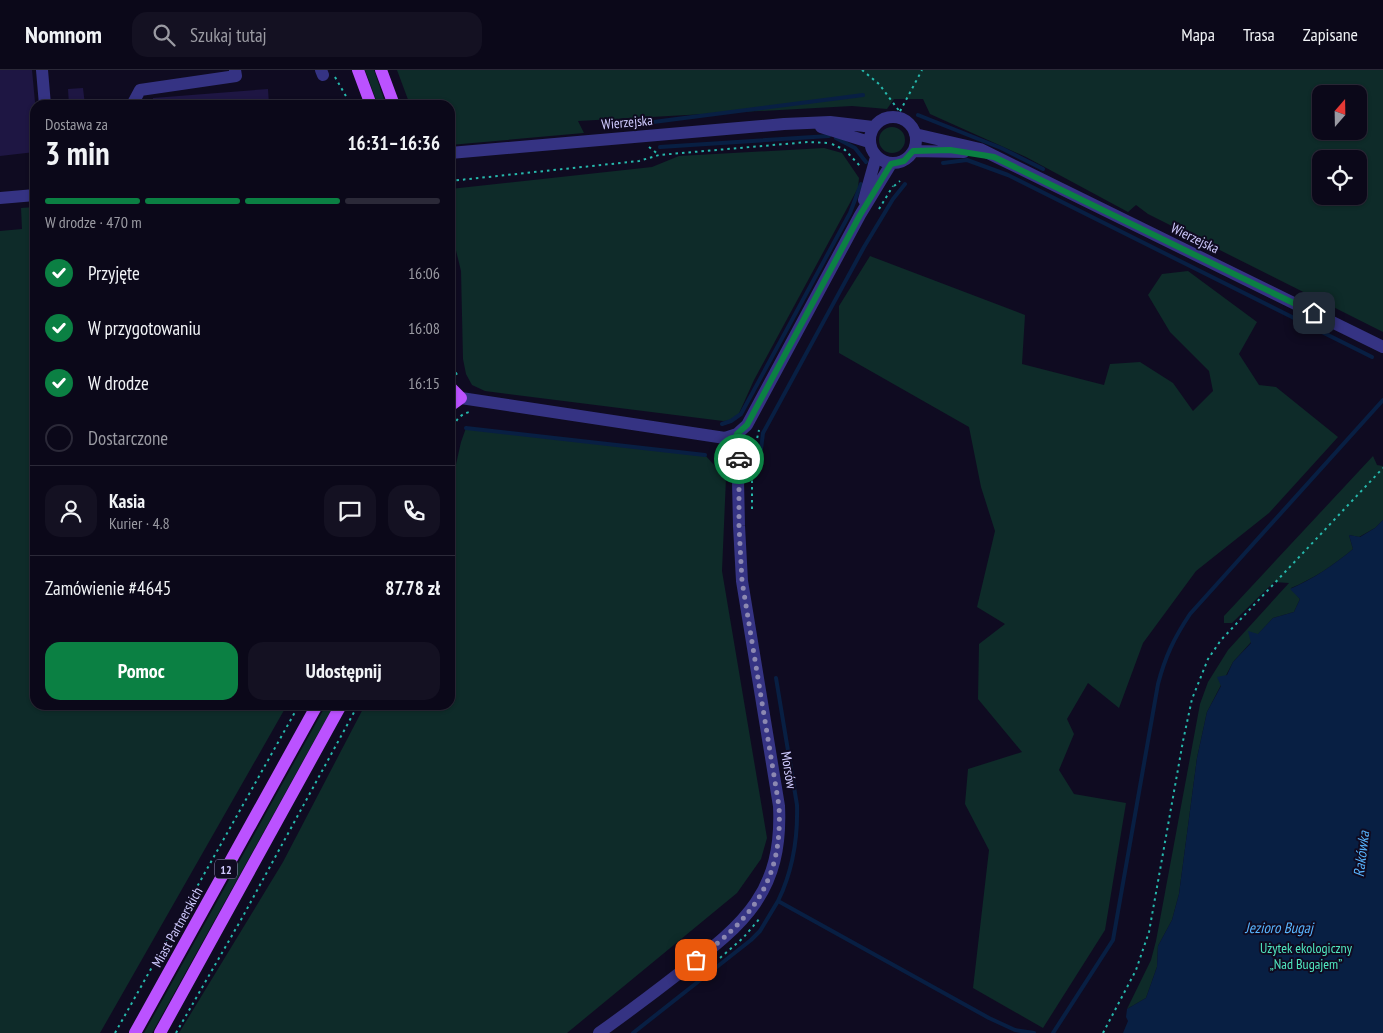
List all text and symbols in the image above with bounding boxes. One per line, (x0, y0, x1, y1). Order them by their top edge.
search box (132, 12, 482, 57)
text: Nomnom (25, 19, 102, 50)
icon: search (150, 21, 178, 49)
text: Szukaj tutaj (190, 23, 267, 47)
text: Mapa (1181, 23, 1215, 46)
text: Trasa (1243, 23, 1275, 46)
text: Zapisane (1303, 23, 1358, 46)
north arrow (1312, 85, 1368, 140)
map controls (1312, 85, 1367, 205)
street label: Wierzejska (601, 111, 653, 133)
text: Dostawa za (45, 114, 108, 134)
text: 16:31–16:36 (347, 131, 440, 155)
text: 3 min (45, 132, 110, 174)
button: locate (1312, 150, 1367, 205)
text: W drodze · 470 m (45, 212, 142, 232)
street label: Wierzejska (1168, 219, 1222, 257)
icon: check (45, 259, 73, 287)
text: Przyjęte (88, 261, 140, 285)
text: 16:06 (408, 263, 440, 283)
pin (1293, 292, 1335, 334)
icon: home (1300, 299, 1328, 327)
icon: check (45, 314, 73, 342)
text: W przygotowaniu (88, 316, 201, 340)
text: 16:08 (408, 318, 440, 338)
icon: check (45, 369, 73, 397)
text: W drodze (88, 371, 149, 395)
text: 16:15 (408, 373, 440, 393)
text: Dostarczone (88, 426, 168, 450)
courier (714, 434, 764, 484)
icon: car (725, 445, 753, 473)
button: person (45, 485, 97, 537)
button: chat (324, 485, 376, 537)
button: phone (388, 485, 440, 537)
text: Kasia (109, 489, 145, 513)
text: Kurier · 4.8 (109, 513, 170, 533)
text: Zamówienie #4645 (45, 576, 171, 600)
text: 87.78 zł (385, 576, 440, 600)
button: Pomoc (45, 642, 238, 700)
button: Udostępnij (248, 642, 440, 700)
street label: Morsów (777, 750, 801, 791)
water label: Rakówka (1349, 829, 1373, 878)
road number: 12 (215, 860, 237, 879)
street label: Miast Partnerskich (148, 884, 206, 970)
water label: Jezioro Bugaj (1244, 918, 1315, 937)
pin (675, 939, 717, 981)
park label: Użytek ekologiczny „Nad Bugajem” (1260, 939, 1353, 973)
icon: bag (682, 946, 710, 974)

